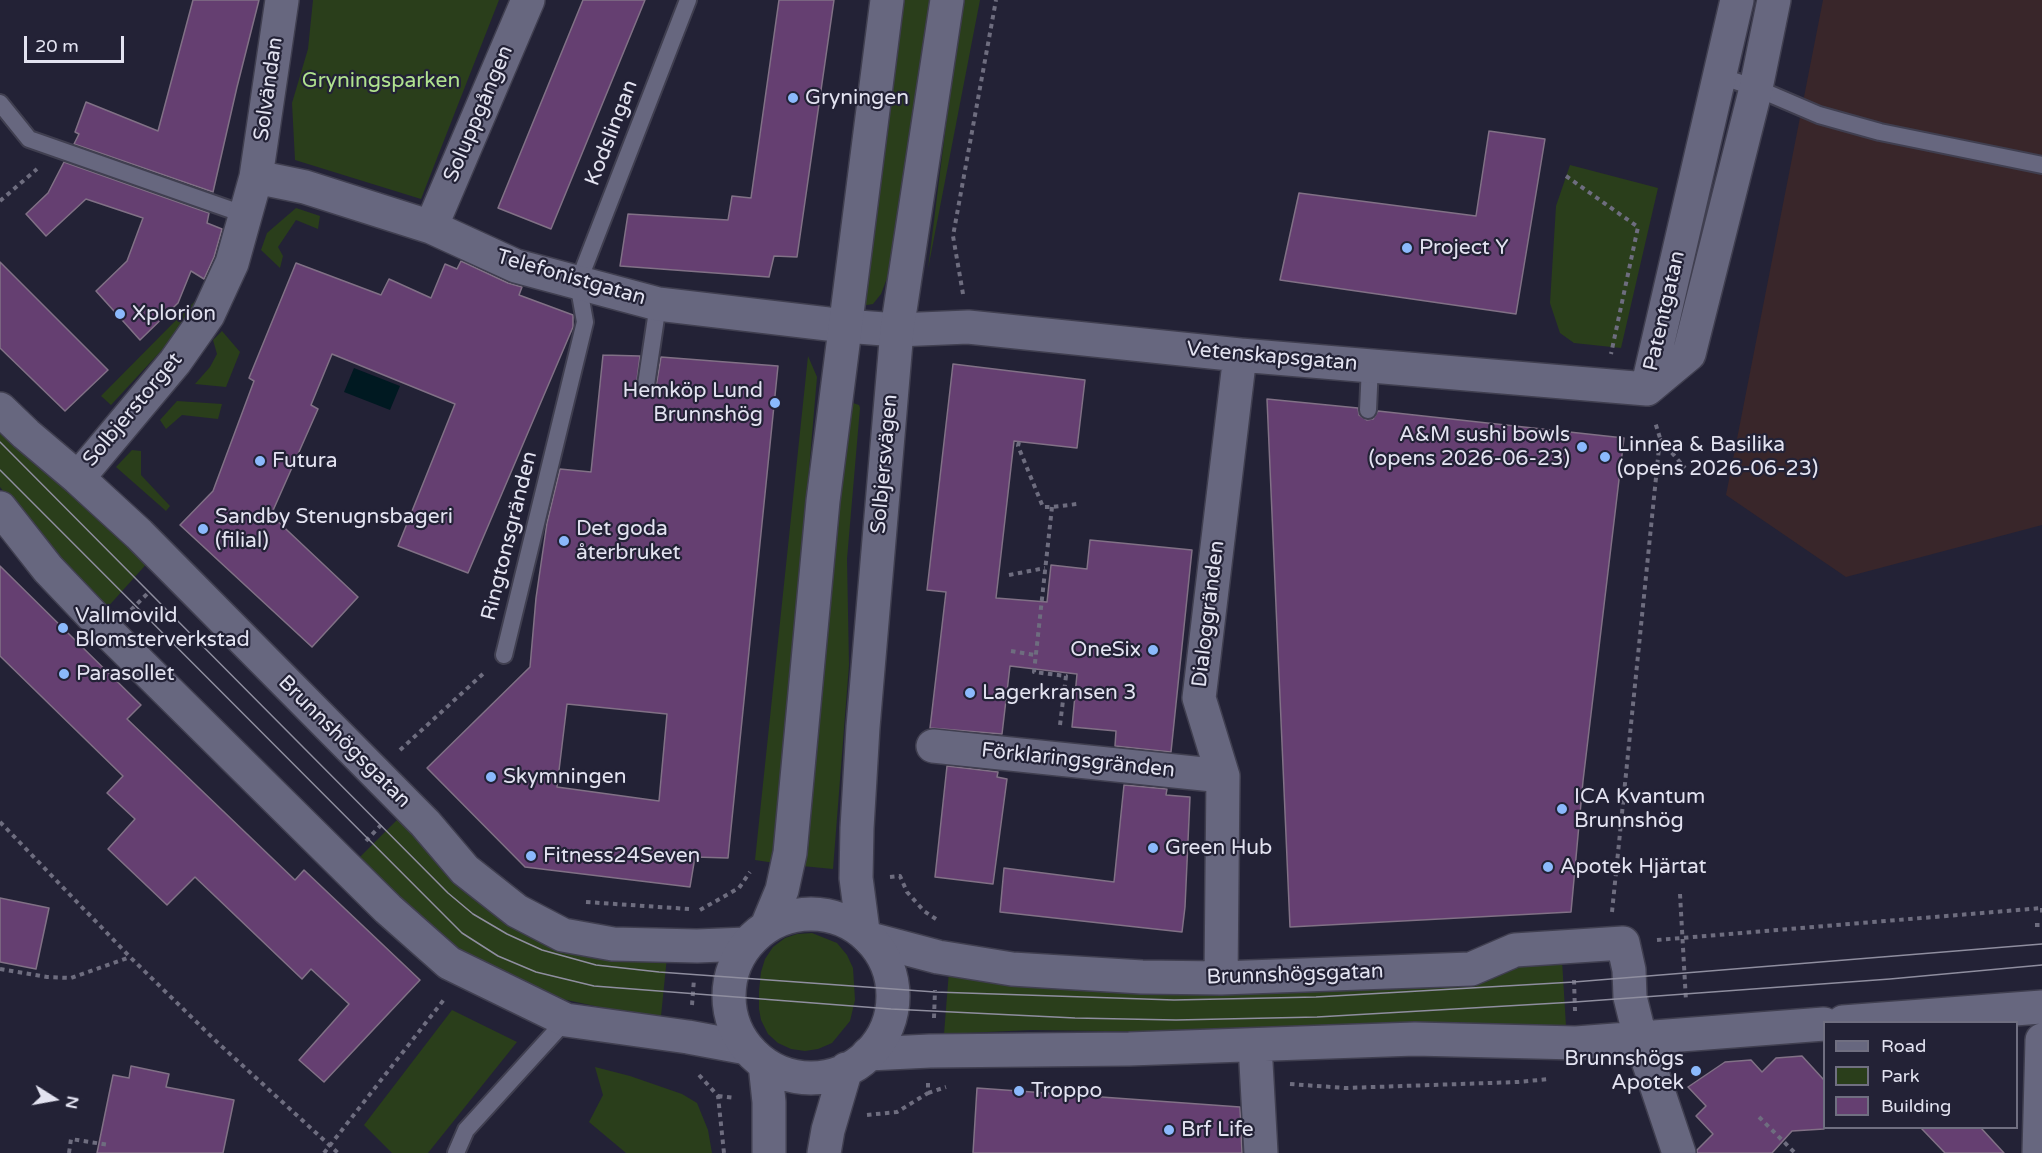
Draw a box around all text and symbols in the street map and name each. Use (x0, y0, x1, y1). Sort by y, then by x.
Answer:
scale bar (27, 24, 128, 62)
text: 20 m (35, 35, 79, 57)
street label: Solvändan (249, 36, 289, 142)
street label: Soluppgången (439, 42, 519, 186)
park label: Gryningsparken (302, 68, 460, 94)
street label: Kodslingan (580, 77, 644, 189)
place label: Gryningen (805, 85, 909, 111)
marker: Gryningen (786, 91, 800, 105)
place label: Project Y (1419, 235, 1509, 261)
marker: Project Y (1400, 241, 1414, 255)
street label: Telefonistgatan (494, 245, 648, 311)
street label: Patentgatan (1639, 248, 1691, 374)
place label: Xplorion (132, 301, 216, 327)
marker: Xplorion (113, 307, 127, 321)
street label: Vetenskapsgatan (1185, 337, 1359, 377)
street label: Solbjerstorget (78, 348, 188, 472)
place label: Hemköp Lund Brunnshög (623, 378, 763, 428)
street label: Solbjersvägen (866, 393, 904, 535)
marker: Hemköp Lund Brunnshög (768, 396, 782, 410)
place label: A&M sushi bowls (opens 2026-06-23) (1369, 422, 1570, 472)
place label: Linnea & Basilika (opens 2026-06-23) (1617, 432, 1818, 482)
marker: A&M sushi bowls (opens 2026-06-23) (1575, 440, 1589, 454)
place label: Futura (272, 448, 337, 474)
street label: Ringtonsgränden (477, 449, 543, 623)
marker: Linnea & Basilika (opens 2026-06-23) (1598, 450, 1612, 464)
marker: Futura (253, 454, 267, 468)
place label: Sandby Stenugnsbageri (filial) (215, 504, 453, 554)
place label: Det goda återbruket (576, 516, 681, 566)
marker: Sandby Stenugnsbageri (filial) (196, 522, 210, 536)
marker: Det goda återbruket (557, 534, 571, 548)
street label: Dialoggränden (1187, 539, 1231, 689)
place label: Vallmovild Blomsterverkstad (75, 603, 250, 653)
marker: Vallmovild Blomsterverkstad (56, 621, 70, 635)
place label: OneSix (1070, 637, 1141, 663)
marker: OneSix (1146, 643, 1160, 657)
place label: Parasollet (76, 661, 174, 687)
marker: Parasollet (57, 667, 71, 681)
street label: Brunnshögsgatan (272, 670, 416, 814)
place label: Lagerkransen 3 (982, 680, 1137, 706)
marker: Lagerkransen 3 (963, 686, 977, 700)
street label: Förklaringsgränden (980, 738, 1176, 784)
place label: Skymningen (503, 764, 627, 790)
marker: Skymningen (484, 770, 498, 784)
place label: ICA Kvantum Brunnshög (1574, 784, 1705, 834)
marker: ICA Kvantum Brunnshög (1555, 802, 1569, 816)
place label: Green Hub (1165, 835, 1272, 861)
marker: Green Hub (1146, 841, 1160, 855)
place label: Fitness24Seven (543, 843, 700, 869)
marker: Fitness24Seven (524, 849, 538, 863)
place label: Apotek Hjärtat (1560, 854, 1707, 880)
marker: Apotek Hjärtat (1541, 860, 1555, 874)
street label: Brunnshögsgatan (1206, 959, 1384, 991)
legend (1823, 1021, 2018, 1129)
text: Road (1881, 1035, 1926, 1057)
place label: Brunnshögs Apotek (1564, 1046, 1684, 1096)
marker: Brunnshögs Apotek (1689, 1064, 1703, 1078)
text: Park (1881, 1065, 1919, 1087)
north arrow (24, 1069, 84, 1129)
place label: Troppo (1031, 1078, 1102, 1104)
marker: Troppo (1012, 1084, 1026, 1098)
text: N (61, 1094, 83, 1111)
text: Building (1881, 1095, 1951, 1117)
place label: Brf Life (1181, 1117, 1254, 1143)
marker: Brf Life (1162, 1123, 1176, 1137)

